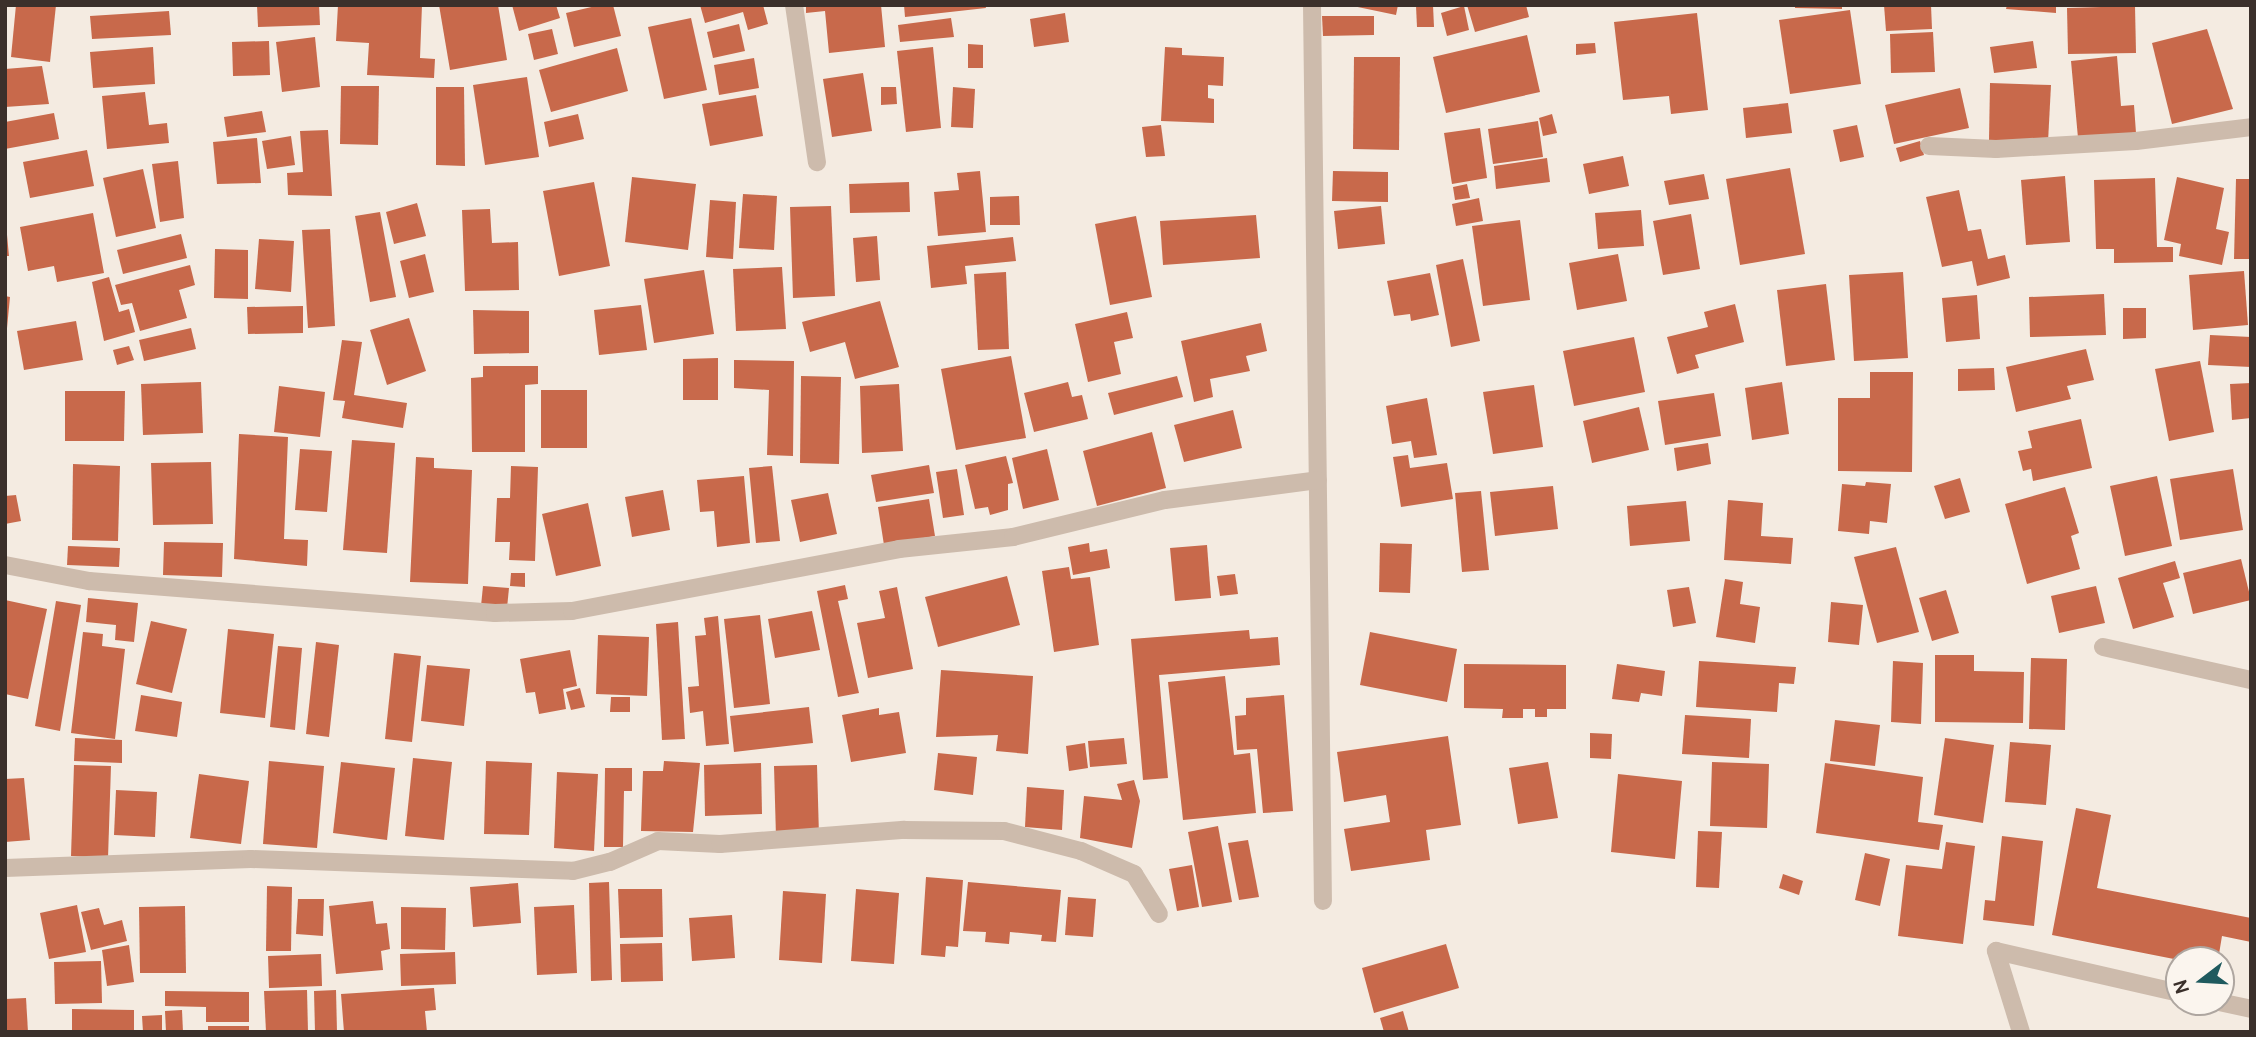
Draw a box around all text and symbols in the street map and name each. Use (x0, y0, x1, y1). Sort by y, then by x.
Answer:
north arrow (2165, 946, 2235, 1016)
text: N (2168, 977, 2194, 996)

